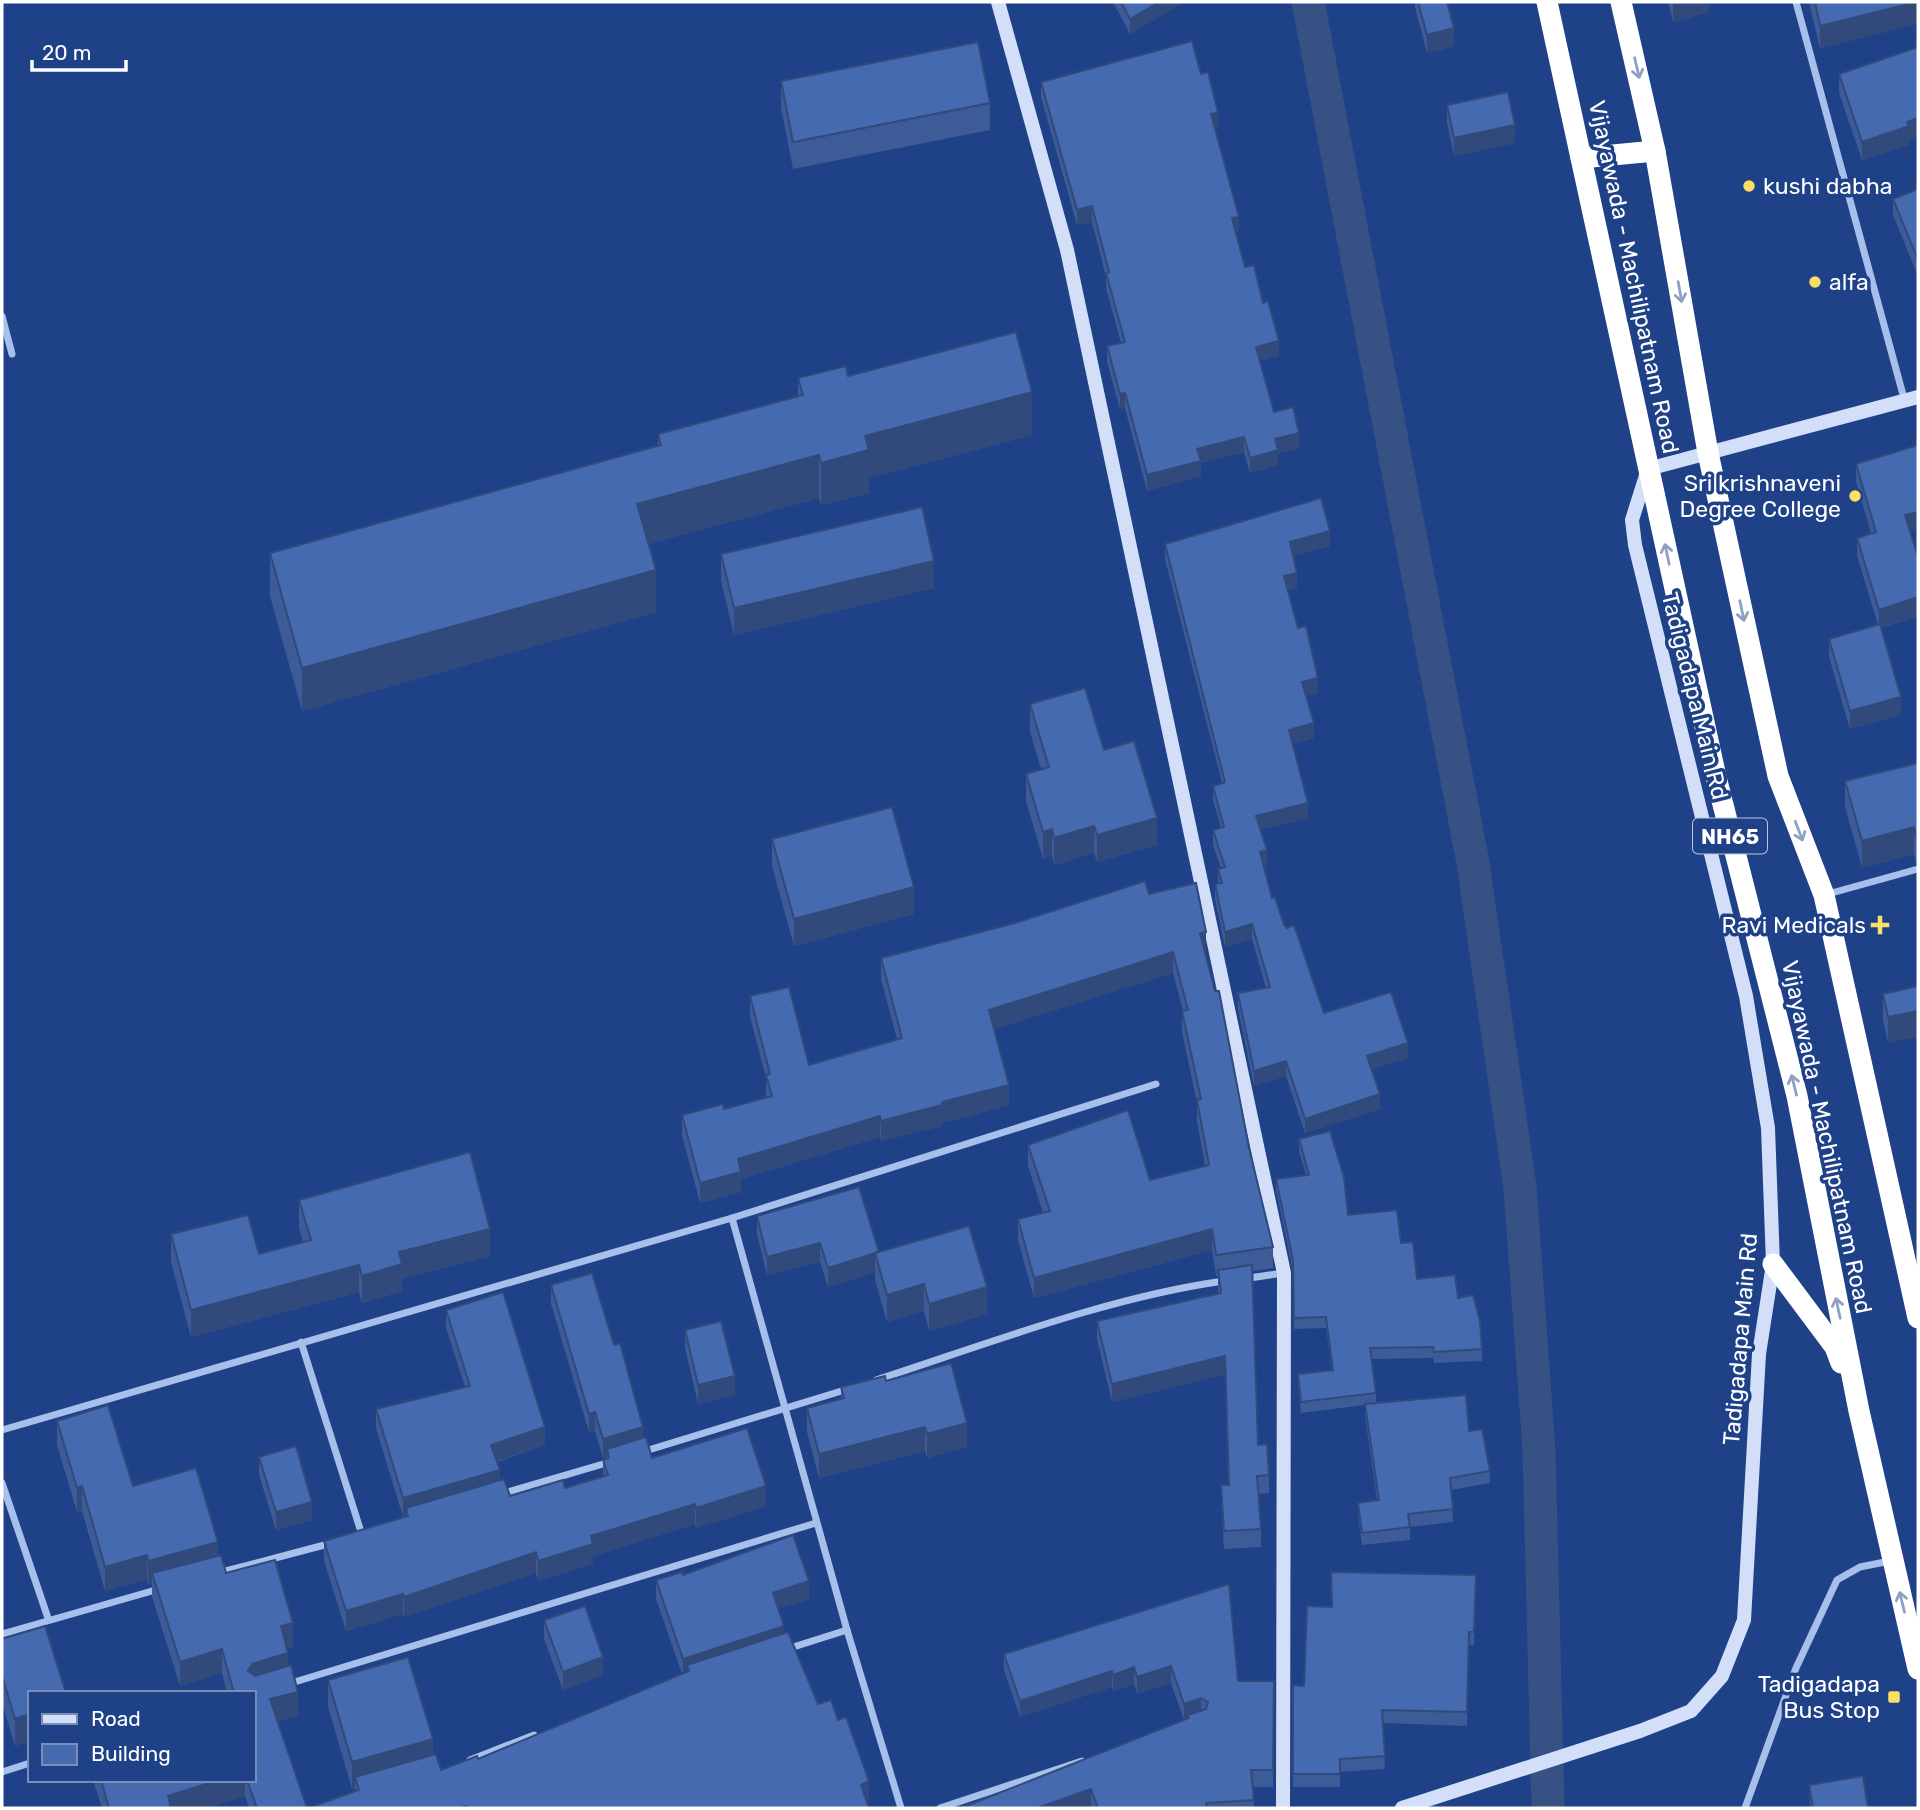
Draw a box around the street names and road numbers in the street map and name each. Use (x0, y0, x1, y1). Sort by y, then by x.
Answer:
street label: Vijayawada - Machilipatnam Road (1583, 98, 1685, 456)
street label: Tadigadapa Main Rd (1656, 589, 1734, 803)
road number: NH65 (1693, 818, 1767, 854)
street label: Vijayawada - Machilipatnam Road (1776, 958, 1878, 1316)
street label: Tadigadapa Main Rd (1717, 1232, 1763, 1446)

